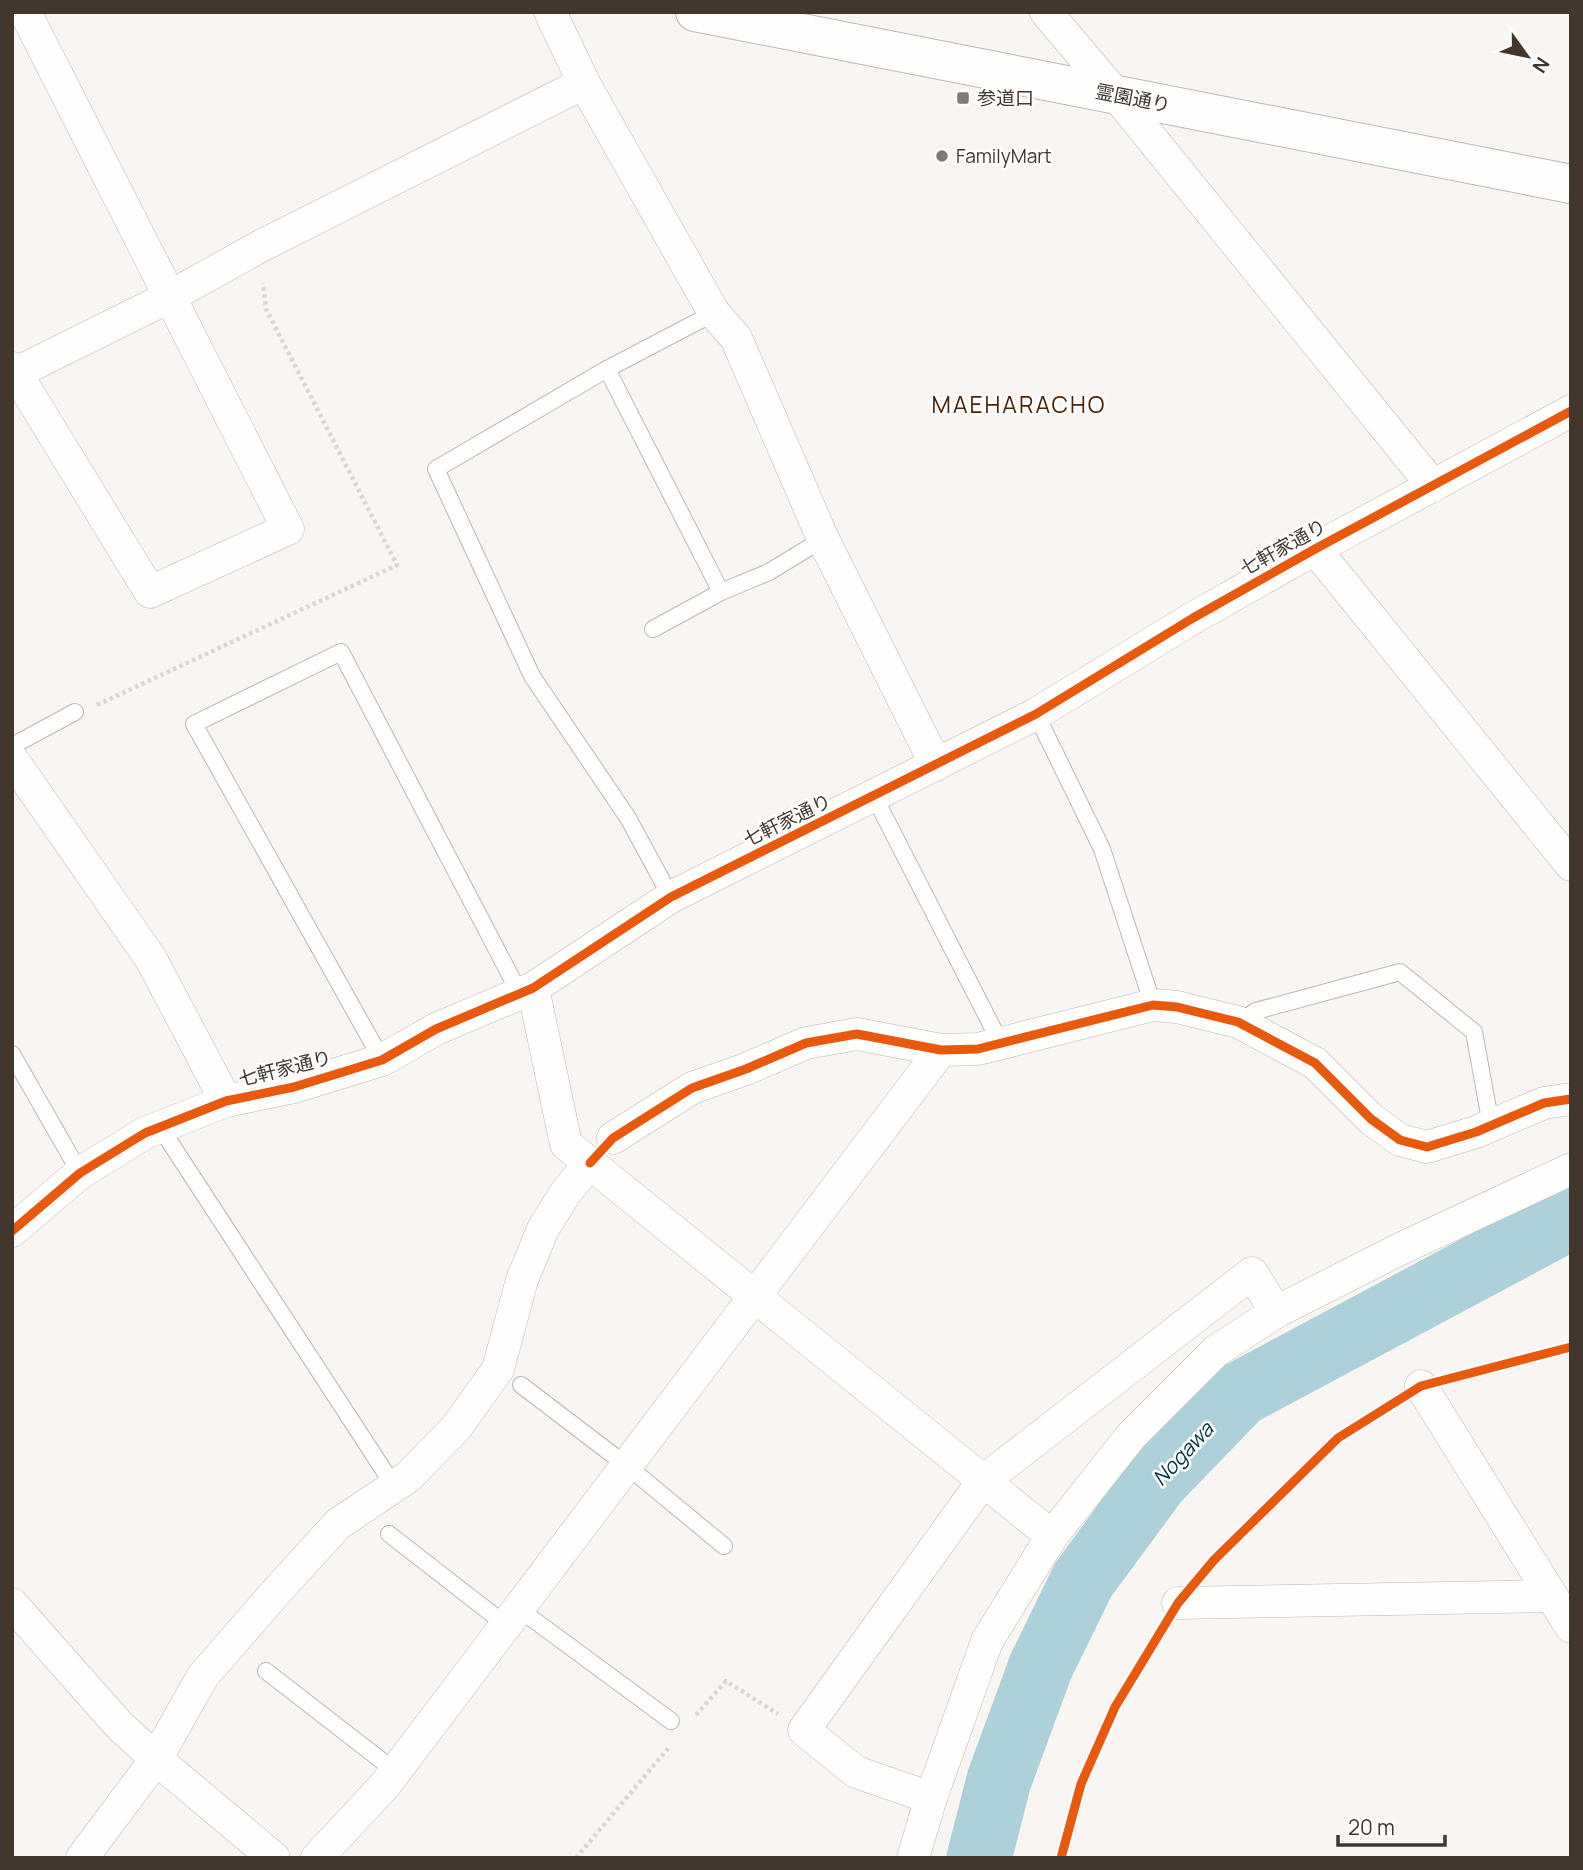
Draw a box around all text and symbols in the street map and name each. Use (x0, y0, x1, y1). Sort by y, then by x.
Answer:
north arrow (1492, 21, 1562, 91)
text: N (1527, 52, 1556, 78)
street label: 霊園通り (1093, 78, 1173, 118)
place label: 参道口 (977, 85, 1034, 111)
marker: 参道口 (955, 90, 971, 106)
place label: FamilyMart (956, 143, 1052, 169)
marker: FamilyMart (934, 148, 950, 164)
district label: MAEHARACHO (932, 388, 1106, 420)
street label: 七軒家通り (1235, 513, 1331, 581)
street label: 七軒家通り (739, 787, 835, 853)
street label: 七軒家通り (236, 1044, 334, 1092)
water label: Nogawa (1146, 1414, 1220, 1491)
scale bar (1338, 1804, 1445, 1848)
text: 20 m (1348, 1813, 1395, 1841)

